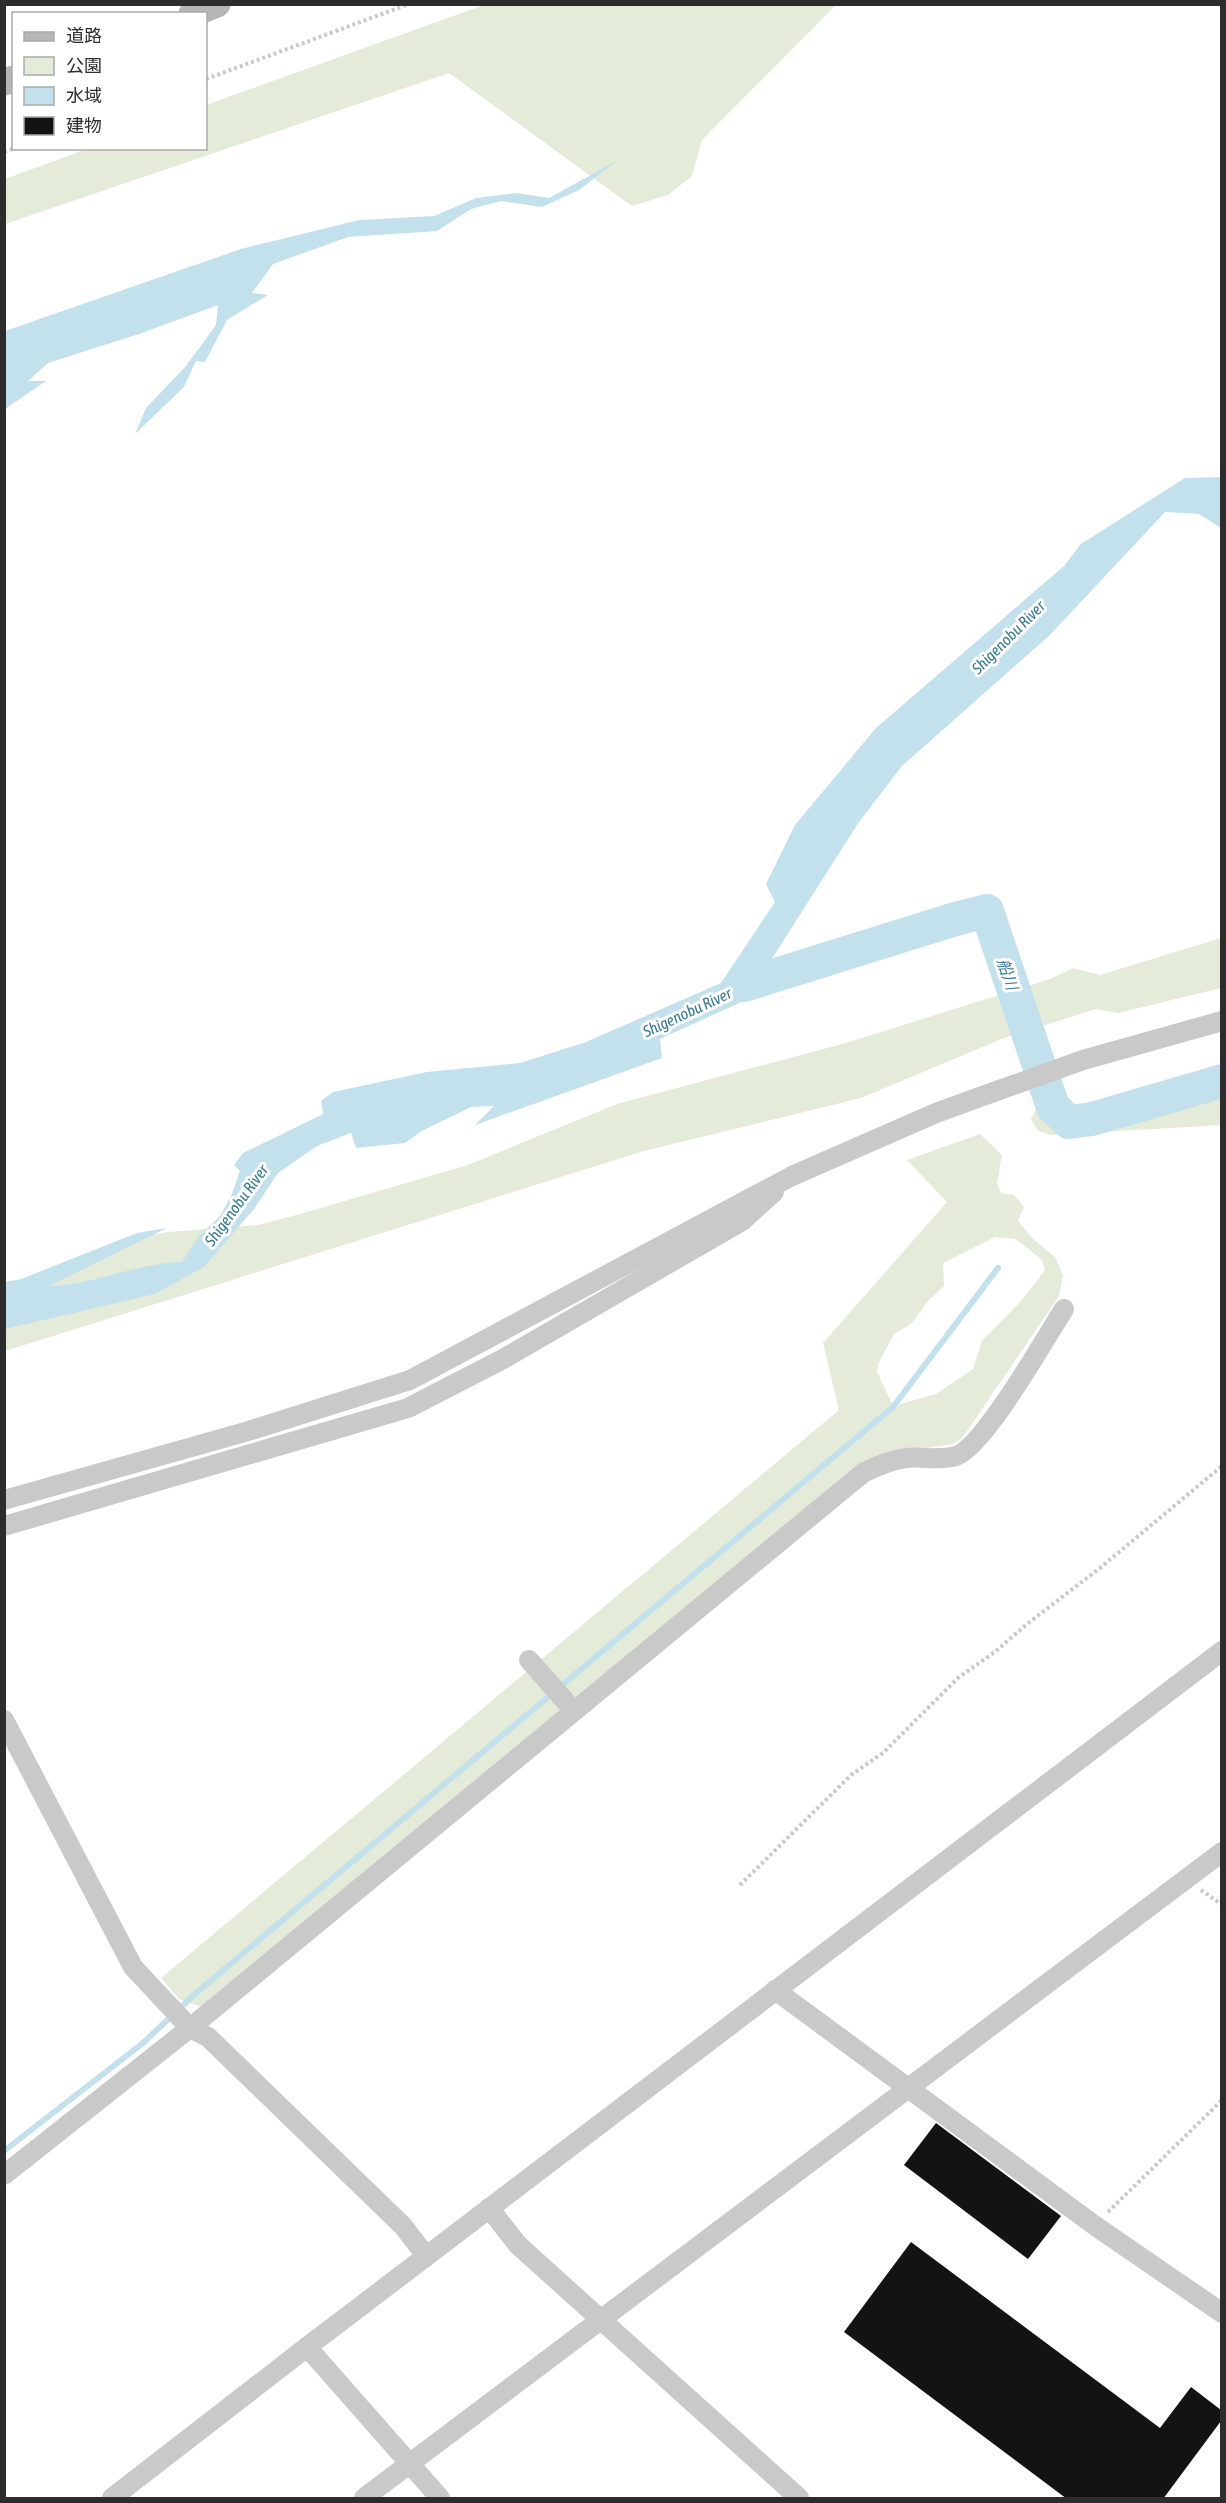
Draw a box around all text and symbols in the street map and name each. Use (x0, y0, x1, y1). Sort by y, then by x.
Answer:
legend (12, 12, 207, 150)
text: 道路 (66, 25, 102, 46)
text: 公園 (66, 55, 102, 76)
text: 水域 (66, 85, 102, 106)
text: 建物 (66, 115, 102, 136)
water label: Shigenobu River (967, 596, 1050, 679)
water label: 船川 (994, 956, 1022, 994)
water label: Shigenobu River (639, 983, 736, 1042)
water label: Shigenobu River (200, 1160, 273, 1250)

